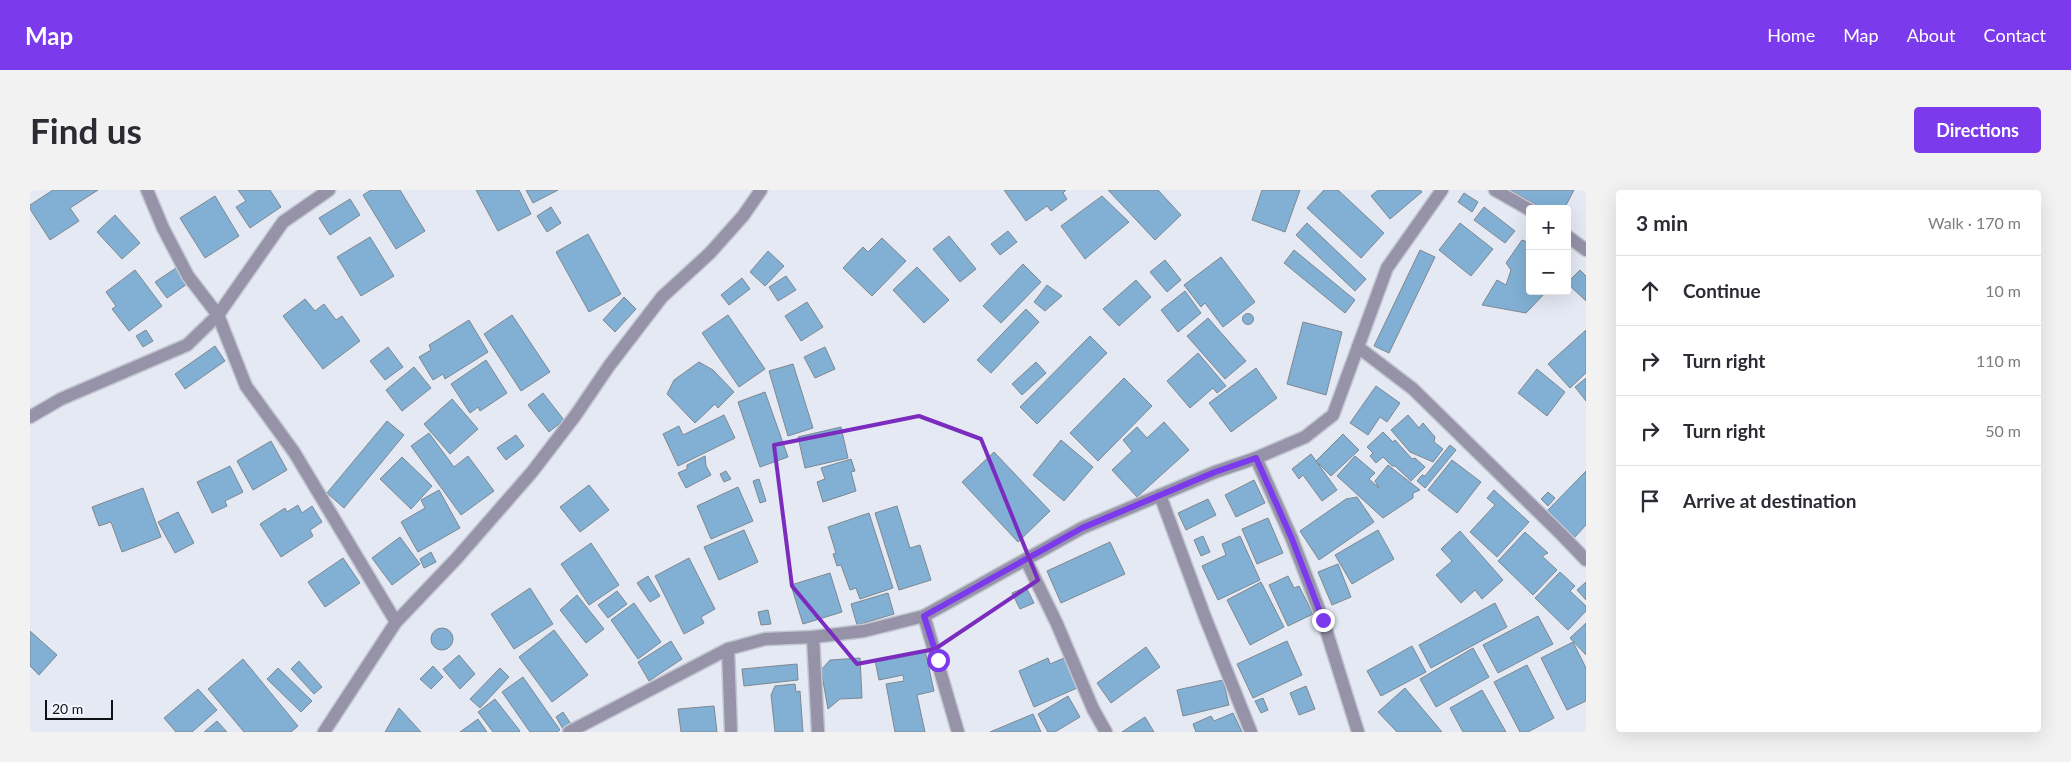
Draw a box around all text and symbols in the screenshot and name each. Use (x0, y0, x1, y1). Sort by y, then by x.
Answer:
text: Map (25, 21, 73, 50)
text: Home (1767, 24, 1815, 46)
text: Map (1843, 24, 1879, 46)
text: About (1907, 24, 1956, 46)
text: Contact (1984, 24, 2046, 46)
button: Directions (1914, 107, 2041, 153)
text: Find us (30, 109, 142, 151)
map controls (1526, 205, 1571, 295)
button: + (1526, 205, 1571, 250)
text: 3 min (1636, 210, 1688, 235)
text: Walk · 170 m (1928, 213, 2021, 232)
button: − (1526, 250, 1571, 295)
icon: ahead (1636, 277, 1664, 305)
text: Continue (1683, 279, 1761, 302)
text: 10 m (1985, 281, 2021, 300)
icon: right (1636, 347, 1664, 375)
text: Turn right (1683, 349, 1765, 372)
text: 110 m (1976, 351, 2021, 370)
icon: right (1636, 417, 1664, 445)
text: Turn right (1683, 419, 1765, 442)
text: 50 m (1985, 421, 2021, 440)
icon: arrive (1636, 487, 1664, 515)
text: Arrive at destination (1683, 489, 1856, 512)
route end (1312, 609, 1335, 632)
route start (927, 649, 950, 672)
scale bar (45, 697, 112, 720)
text: 20 m (52, 700, 83, 717)

